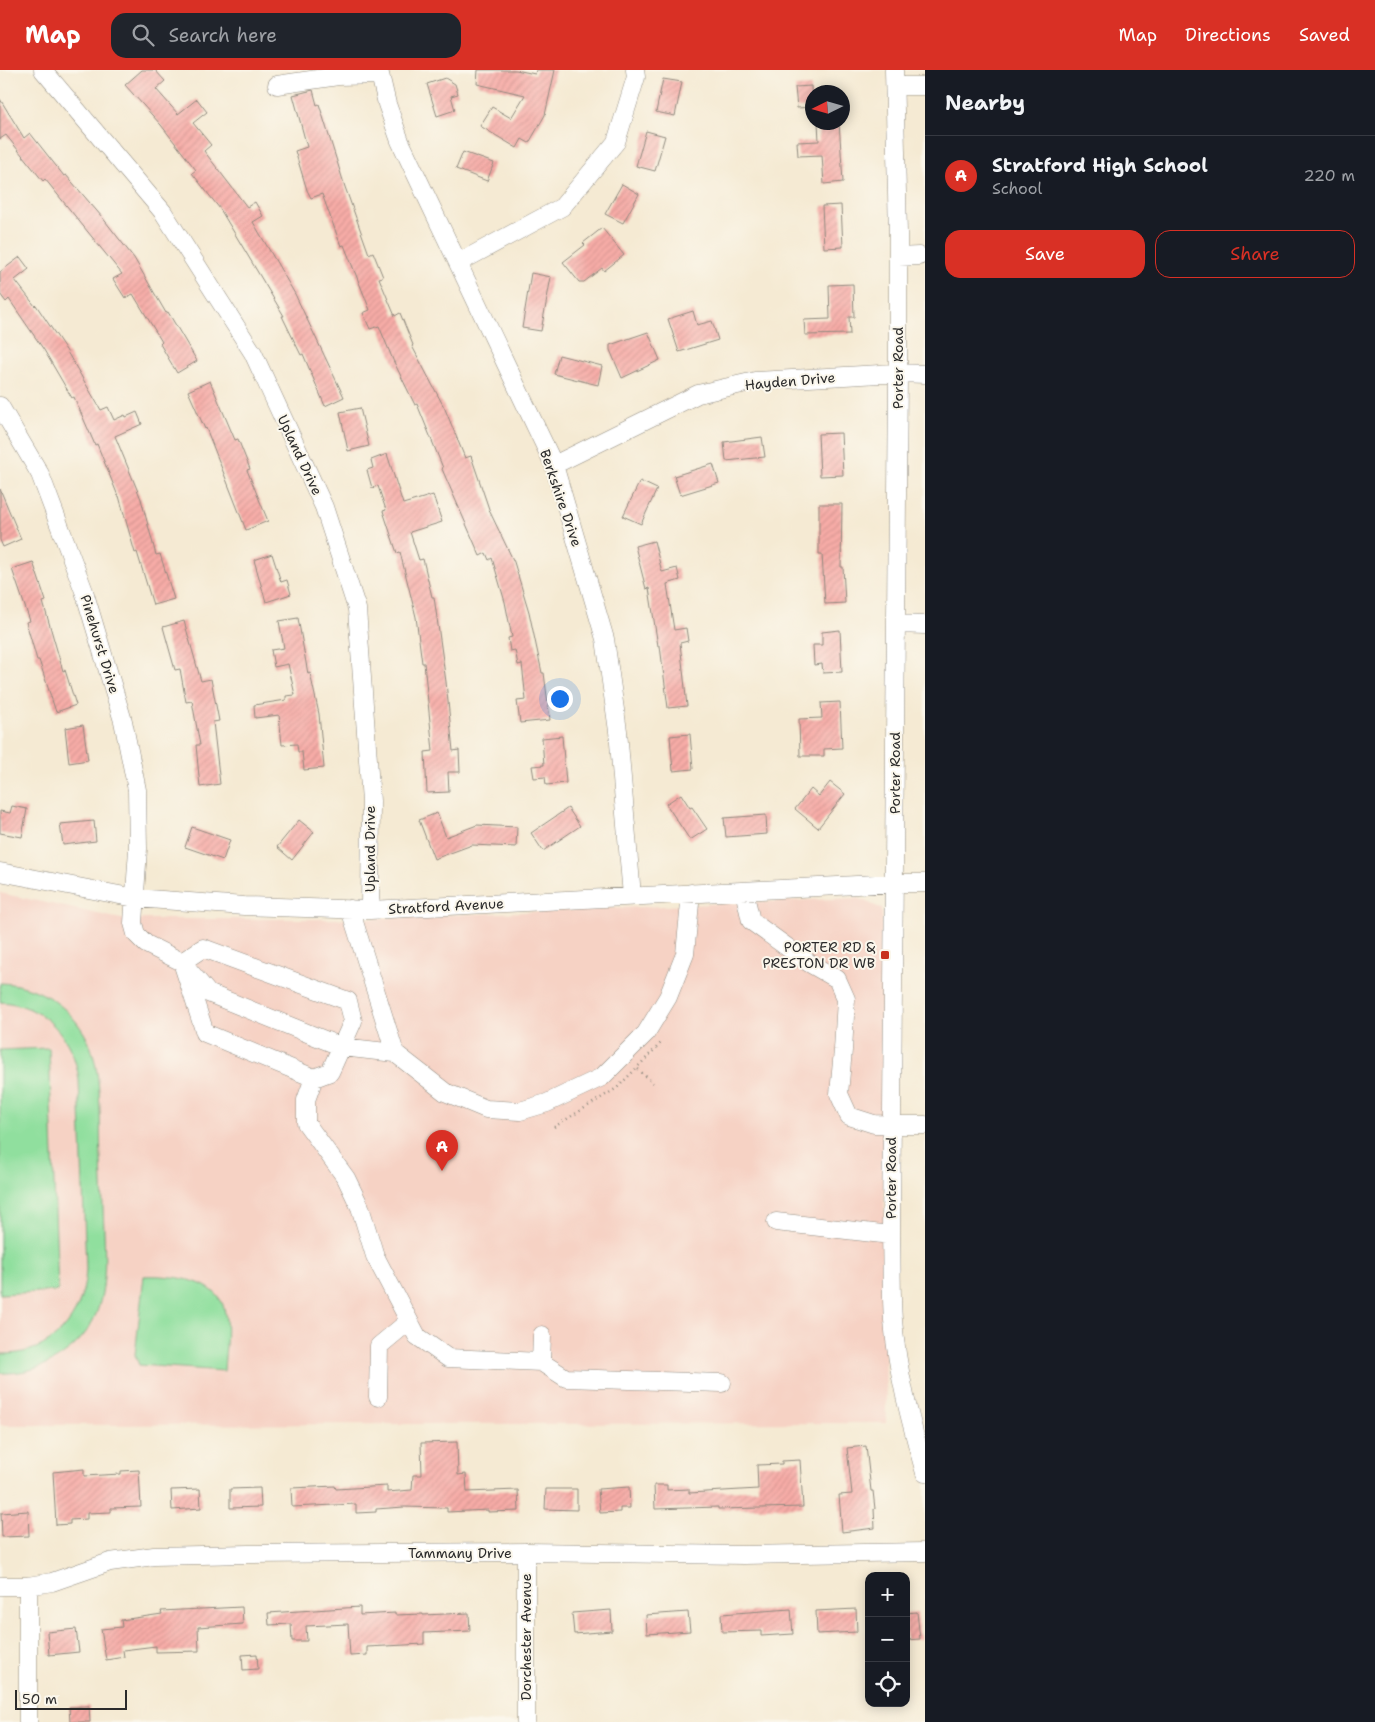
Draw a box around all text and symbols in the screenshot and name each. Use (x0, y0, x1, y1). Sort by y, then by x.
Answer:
search box (111, 13, 461, 58)
text: Map (25, 19, 81, 51)
icon: search (129, 21, 157, 49)
text: Search here (169, 23, 277, 48)
text: Map (1119, 23, 1157, 47)
text: Directions (1185, 23, 1271, 47)
text: Saved (1299, 23, 1350, 47)
north arrow (805, 85, 850, 130)
text: Nearby (945, 89, 1025, 117)
text: Stratford High School (992, 153, 1208, 178)
text: A (955, 165, 967, 186)
text: 220 m (1303, 165, 1355, 186)
text: School (992, 178, 1042, 199)
button: Save (945, 230, 1145, 278)
button: Share (1155, 230, 1355, 278)
street label: Porter Road (889, 327, 907, 409)
street label: Hayden Drive (744, 368, 836, 394)
street label: Upland Drive (274, 412, 326, 498)
street label: Berkshire Drive (536, 447, 586, 549)
street label: Pinehurst Drive (76, 592, 124, 696)
your location (547, 686, 573, 712)
street label: Porter Road (886, 732, 904, 814)
street label: Upland Drive (361, 806, 379, 892)
street label: Stratford Avenue (388, 894, 504, 918)
place label: PORTER RD & PRESTON DR WB (762, 938, 875, 972)
marker: PORTER RD & PRESTON DR WB (879, 949, 891, 961)
pin: A (426, 1130, 458, 1171)
street label: Porter Road (882, 1137, 900, 1219)
street label: Tammany Drive (408, 1544, 512, 1562)
map controls (865, 1572, 910, 1707)
button: + (865, 1572, 910, 1617)
street label: Dorchester Avenue (517, 1573, 535, 1701)
button: − (865, 1617, 910, 1662)
button: locate (865, 1662, 910, 1707)
scale bar (15, 1687, 128, 1710)
text: 50 m (22, 1690, 57, 1708)

